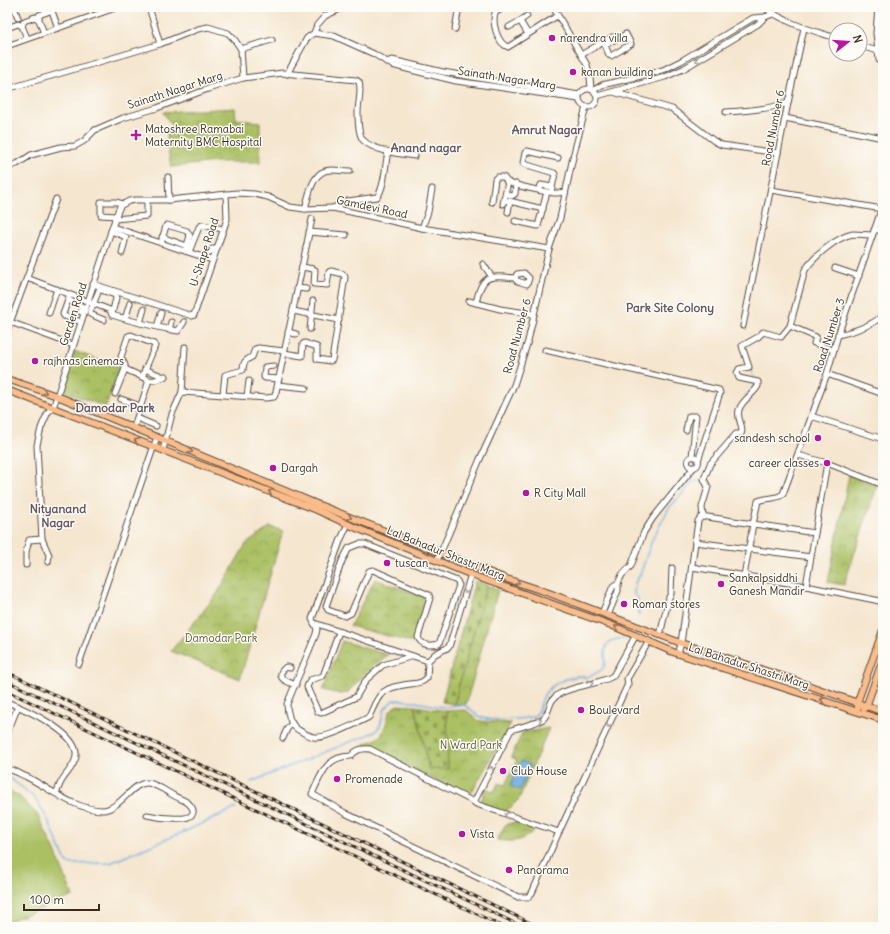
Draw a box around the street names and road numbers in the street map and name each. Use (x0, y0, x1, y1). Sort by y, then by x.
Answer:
street label: Sainath Nagar Marg (457, 63, 557, 93)
street label: Sainath Nagar Marg (126, 68, 224, 112)
street label: Road Number 6 (759, 89, 787, 167)
street label: Gamdevi Road (335, 193, 409, 221)
street label: U-Shape Road (186, 215, 222, 288)
street label: Garden Road (56, 280, 90, 347)
street label: Road Number 3 (810, 296, 848, 374)
street label: Road Number 6 (500, 297, 534, 375)
street label: Lal Bahadur Shastri Marg (385, 523, 507, 583)
street label: Lal Bahadur Shastri Marg (687, 640, 811, 692)

